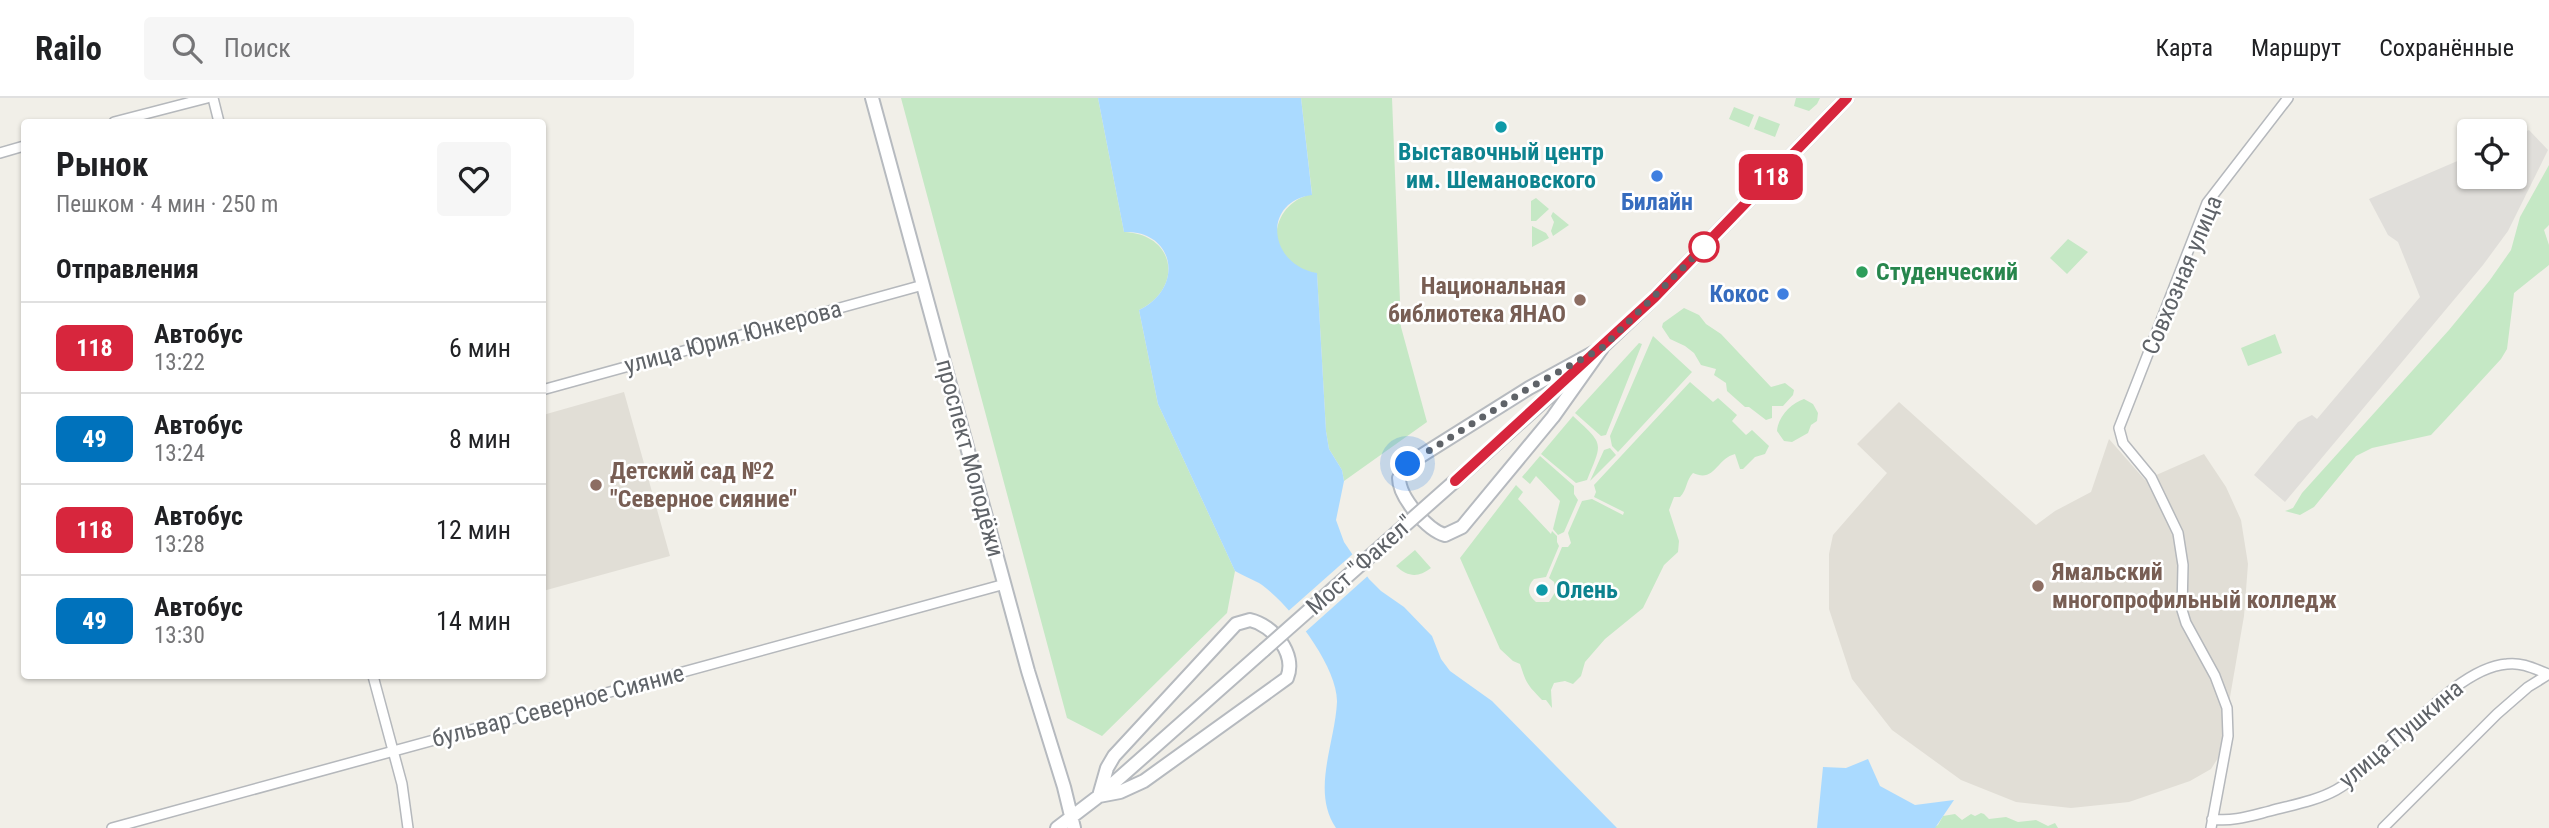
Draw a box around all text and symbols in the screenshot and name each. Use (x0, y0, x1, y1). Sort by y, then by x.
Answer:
search box (144, 17, 634, 80)
text: Railo (35, 29, 102, 68)
icon: search (168, 29, 206, 67)
text: Поиск (224, 33, 291, 63)
text: Карта (2156, 34, 2213, 62)
text: Маршрут (2251, 34, 2341, 62)
text: Сохранённые (2379, 34, 2514, 62)
marker: Выставочный центр им. Шемановского (1493, 119, 1509, 135)
map controls (2457, 119, 2527, 189)
button: locate (2457, 119, 2527, 189)
place label: Выставочный центр им. Шемановского (1398, 138, 1604, 194)
button: heart (437, 142, 511, 216)
text: Рынок (56, 145, 148, 184)
line badge: 118 (1731, 154, 1811, 200)
text: 118 (1753, 163, 1789, 191)
marker: Билайн (1649, 168, 1665, 184)
place label: Билайн (1621, 188, 1693, 216)
text: Пешком · 4 мин · 250 m (56, 191, 278, 218)
street label: Совхозная улица (2136, 191, 2228, 359)
unlabelled marker (1689, 232, 1719, 262)
text: Отправления (56, 254, 199, 284)
place label: Студенческий (1876, 258, 2018, 286)
marker: Студенческий (1854, 264, 1870, 280)
place label: Национальная библиотека ЯНАО (1388, 272, 1566, 328)
place label: Кокос (1709, 280, 1769, 308)
marker: Кокос (1775, 286, 1791, 302)
marker: Национальная библиотека ЯНАО (1572, 292, 1588, 308)
street label: улица Юрия Юнкерова (621, 295, 845, 379)
text: Автобус (154, 319, 243, 349)
text: 6 мин (449, 333, 511, 363)
text: 118 (76, 334, 113, 362)
text: 13:22 (154, 349, 205, 376)
street label: проспект Молодёжи (930, 356, 1010, 560)
text: Автобус (154, 410, 243, 440)
text: 8 мин (449, 424, 511, 454)
text: 49 (82, 425, 107, 453)
text: 13:24 (154, 440, 205, 467)
your location (1390, 446, 1425, 481)
place label: Детский сад №2 "Северное сияние" (610, 457, 797, 513)
marker: Детский сад №2 "Северное сияние" (588, 477, 604, 493)
text: Автобус (154, 501, 243, 531)
street label: Мост "Факел" (1300, 509, 1420, 621)
text: 12 мин (436, 515, 511, 545)
text: 118 (76, 516, 113, 544)
text: 13:28 (154, 531, 205, 558)
place label: Ямальский многопрофильный колледж (2051, 558, 2337, 614)
place label: Олень (1556, 576, 1618, 604)
marker: Ямальский многопрофильный колледж (2030, 578, 2046, 594)
marker: Олень (1534, 582, 1550, 598)
text: Автобус (154, 592, 243, 622)
text: 14 мин (436, 606, 511, 636)
text: 49 (82, 607, 107, 635)
text: 13:30 (154, 622, 205, 649)
street label: бульвар Северное Сияние (429, 659, 687, 753)
street label: улица Пушкина (2333, 674, 2469, 794)

